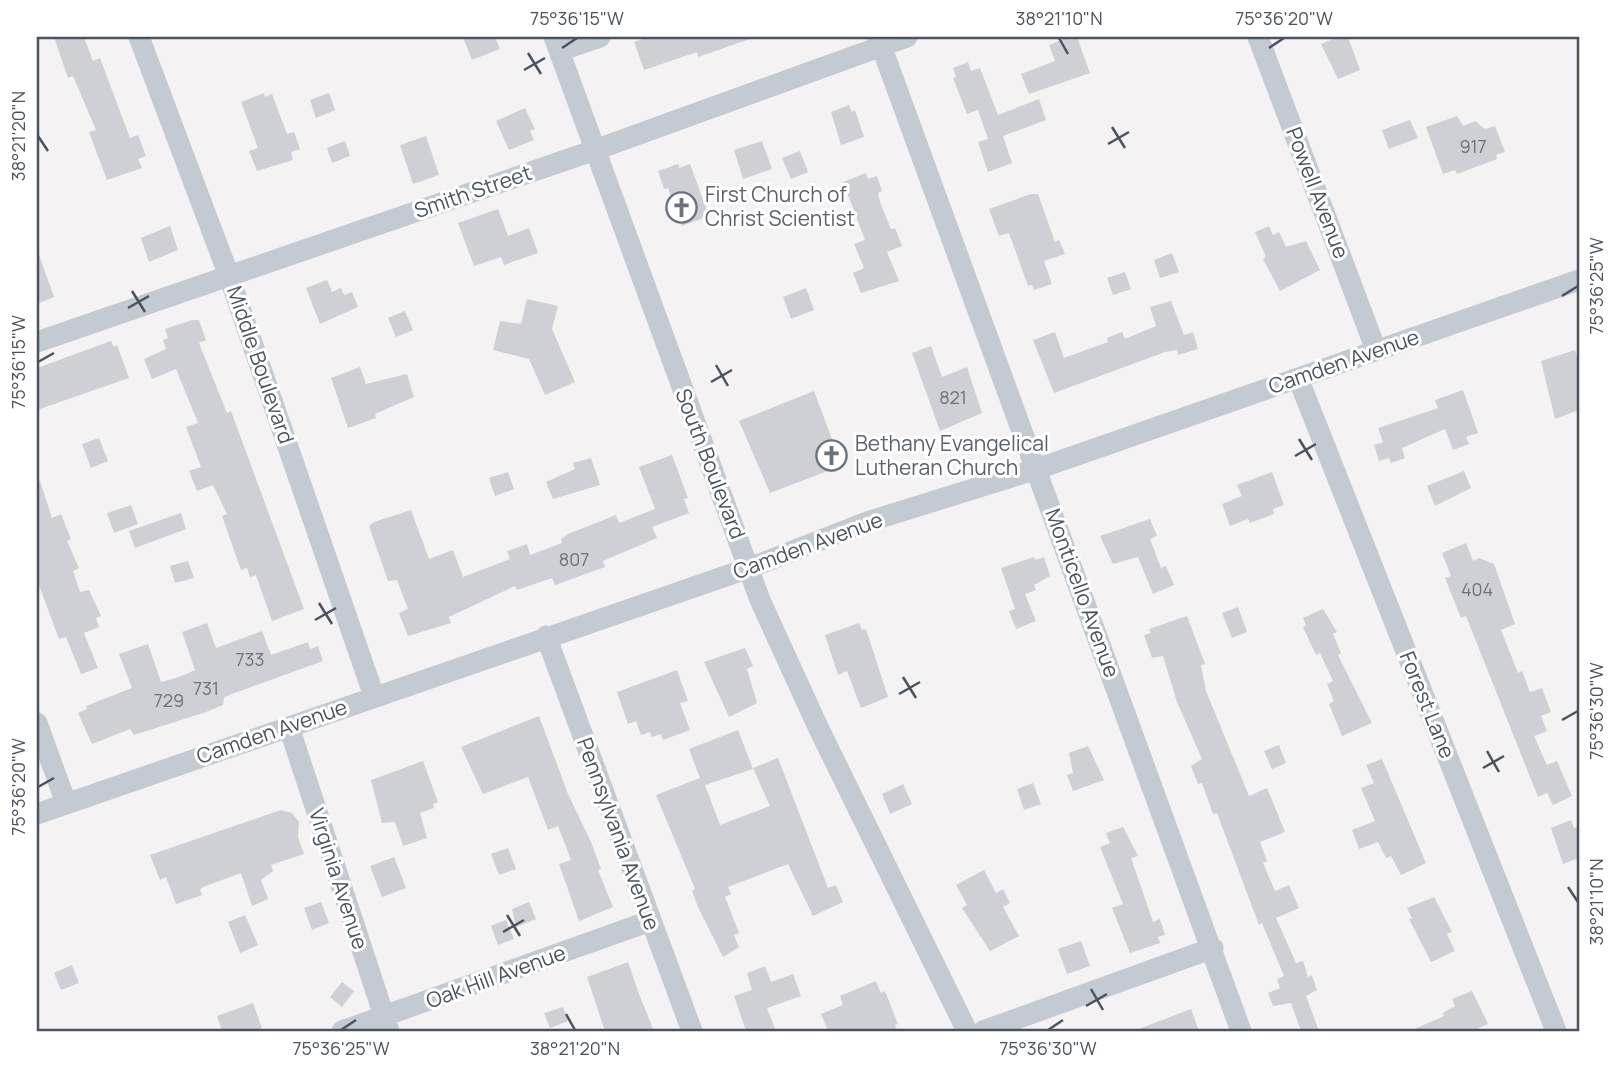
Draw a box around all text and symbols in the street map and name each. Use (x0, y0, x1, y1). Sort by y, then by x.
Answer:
text: 75°36'15"W (530, 6, 624, 30)
text: 38°21'10"N (1015, 6, 1103, 30)
text: 75°36'20"W (1235, 6, 1333, 30)
text: 38°21'20"N (6, 91, 30, 181)
street label: Powell Avenue (1280, 123, 1356, 262)
house number: 917 (1459, 134, 1487, 158)
street label: Smith Street (410, 158, 535, 224)
place label: First Church of Christ Scientist (705, 180, 855, 232)
church icon: First Church of Christ Scientist (665, 190, 699, 224)
text: 75°36'25"W (1584, 237, 1608, 335)
street label: Middle Boulevard (221, 282, 301, 447)
text: 75°36'15"W (6, 315, 30, 409)
street label: Camden Avenue (1265, 322, 1423, 400)
street label: South Boulevard (669, 384, 752, 543)
house number: 821 (939, 385, 967, 409)
place label: Bethany Evangelical Lutheran Church (855, 429, 1049, 481)
church icon: Bethany Evangelical Lutheran Church (815, 439, 849, 473)
street label: Monticello Avenue (1039, 504, 1126, 681)
street label: Camden Avenue (729, 505, 886, 585)
house number: 807 (559, 547, 589, 571)
house number: 404 (1461, 577, 1493, 601)
house number: 733 (236, 647, 264, 671)
street label: Forest Lane (1394, 647, 1462, 762)
text: 75°36'30"W (1584, 662, 1608, 760)
house number: 731 (193, 676, 219, 700)
house number: 729 (154, 688, 184, 712)
street label: Camden Avenue (193, 692, 351, 770)
street label: Pennsylvania Avenue (571, 734, 667, 934)
text: 75°36'20"W (6, 738, 30, 836)
street label: Virginia Avenue (303, 805, 375, 953)
text: 38°21'10"N (1584, 858, 1608, 946)
street label: Oak Hill Avenue (422, 938, 569, 1014)
text: 75°36'25"W (292, 1036, 390, 1060)
text: 38°21'20"N (530, 1036, 620, 1060)
text: 75°36'30"W (999, 1036, 1097, 1060)

